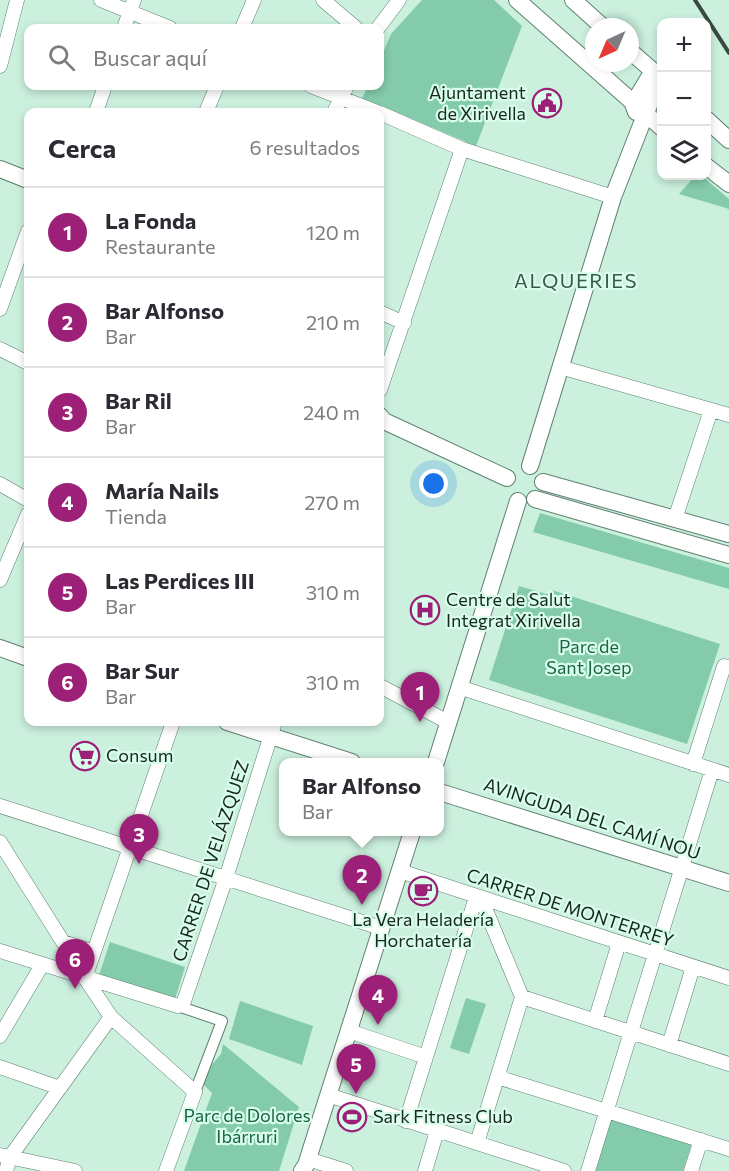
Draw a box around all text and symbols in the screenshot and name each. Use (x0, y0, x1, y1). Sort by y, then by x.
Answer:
north arrow (585, 18, 639, 72)
map controls (657, 18, 711, 180)
button: + (657, 18, 711, 72)
search box (24, 24, 384, 90)
icon: search (45, 41, 78, 74)
text: Buscar aquí (93, 44, 207, 71)
button: − (657, 72, 711, 126)
place label: Ajuntament de Xirivella (429, 81, 526, 124)
public building icon: Ajuntament de Xirivella (531, 87, 563, 119)
button: layers (657, 126, 711, 180)
text: Cerca (48, 132, 116, 163)
text: 6 resultados (249, 135, 360, 159)
text: La Fonda (105, 207, 196, 234)
text: 1 (63, 220, 72, 244)
text: 120 m (306, 220, 360, 244)
text: Restaurante (105, 234, 216, 258)
district label: ALQUERIES (514, 268, 638, 292)
text: Bar Alfonso (105, 297, 224, 324)
text: 2 (62, 310, 73, 334)
text: 210 m (306, 310, 360, 334)
text: Bar (105, 324, 136, 348)
text: Bar Ril (105, 387, 172, 414)
text: 3 (62, 400, 73, 424)
text: 240 m (303, 400, 360, 424)
text: Bar (105, 414, 136, 438)
your location (419, 469, 448, 498)
text: María Nails (105, 477, 219, 504)
text: 4 (61, 490, 74, 514)
text: 270 m (304, 490, 360, 514)
text: Tienda (105, 504, 167, 528)
text: Las Perdices III (105, 567, 255, 594)
text: 5 (62, 580, 73, 604)
text: 310 m (306, 580, 360, 604)
place label: Centre de Salut Integrat Xirivella (446, 588, 581, 631)
text: Bar (105, 594, 136, 618)
hospital icon: Centre de Salut Integrat Xirivella (409, 594, 441, 626)
park label: Parc de Sant Josep (546, 635, 632, 678)
text: Bar Sur (105, 657, 179, 684)
text: 6 (61, 670, 74, 694)
text: 310 m (306, 670, 360, 694)
pin: 1 (400, 672, 440, 722)
text: Bar (105, 684, 136, 708)
supermarket icon: Consum (69, 740, 101, 772)
place label: Consum (106, 744, 173, 766)
street label: CARRER DE VELÁZQUEZ (167, 757, 253, 964)
popup (279, 758, 444, 836)
text: Bar Alfonso (302, 772, 421, 799)
street label: AVINGUDA DEL CAMÍ NOU (481, 773, 703, 864)
text: Bar (302, 799, 333, 823)
pin: 3 (120, 814, 158, 864)
pin: 2 (342, 856, 382, 905)
street label: CARRER DE MONTERREY (464, 863, 677, 951)
cafe icon: La Vera Heladería Horchatería (407, 875, 439, 907)
place label: La Vera Heladería Horchatería (352, 908, 494, 951)
pin: 6 (56, 940, 94, 989)
pin: 4 (358, 976, 398, 1025)
pin: 5 (336, 1044, 376, 1094)
sports icon: Sark Fitness Club (336, 1101, 368, 1133)
park label: Parc de Dolores Ibárruri (183, 1104, 311, 1147)
place label: Sark Fitness Club (373, 1105, 513, 1127)

